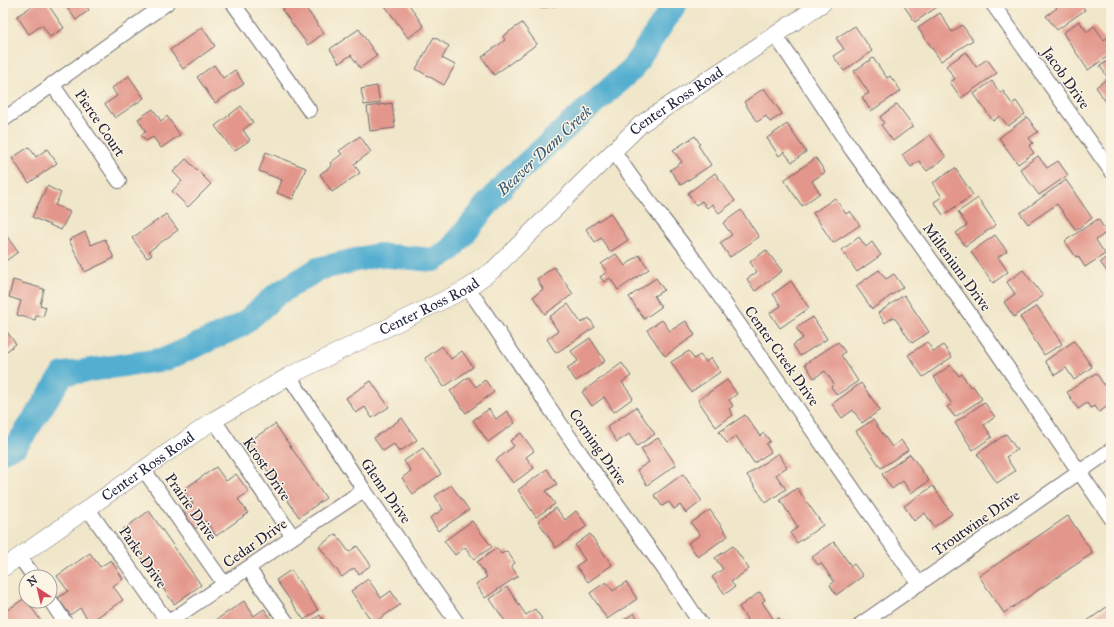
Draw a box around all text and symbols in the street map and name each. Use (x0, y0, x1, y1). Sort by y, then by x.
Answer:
street label: Jacob Drive (1036, 42, 1094, 113)
street label: Center Ross Road (626, 63, 727, 139)
street label: Pierce Court (71, 86, 129, 161)
water label: Beaver Dam Creek (492, 102, 596, 200)
street label: Millenium Drive (919, 219, 995, 315)
street label: Center Ross Road (376, 274, 483, 339)
street label: Center Creek Drive (741, 303, 823, 409)
street label: Corning Drive (565, 405, 631, 489)
street label: Center Ross Road (98, 427, 198, 505)
street label: Krost Drive (239, 434, 295, 504)
street label: Glenn Drive (357, 455, 415, 527)
street label: Prairie Drive (161, 470, 221, 544)
street label: Troutwine Drive (929, 486, 1023, 560)
street label: Cedar Drive (220, 514, 290, 572)
street label: Parke Drive (115, 523, 171, 591)
north arrow (18, 569, 58, 609)
text: N (25, 573, 41, 589)

